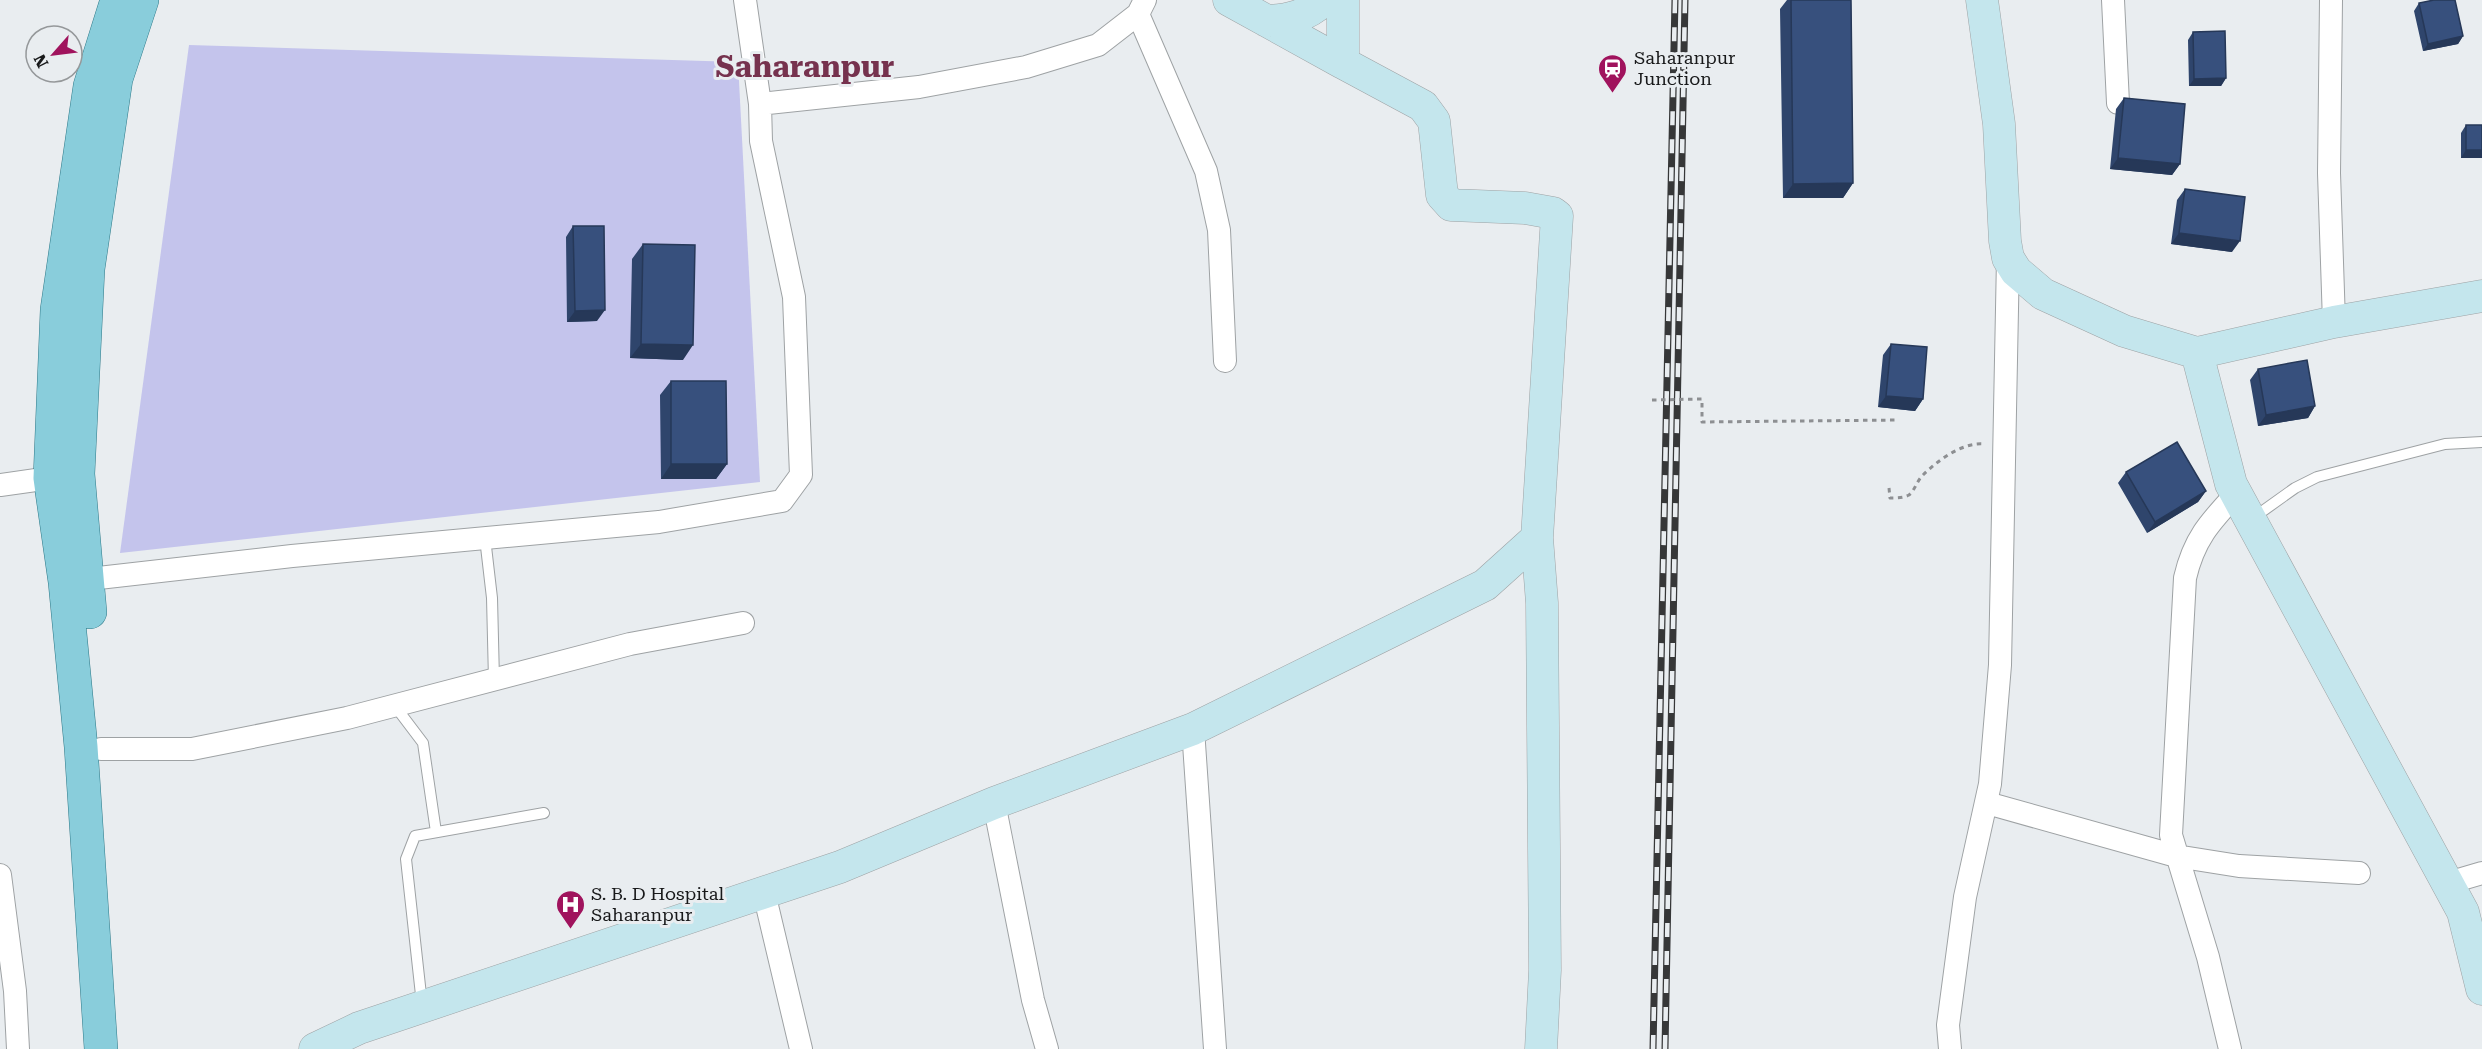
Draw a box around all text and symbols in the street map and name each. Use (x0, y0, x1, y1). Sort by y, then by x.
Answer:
north arrow (24, 24, 84, 84)
place label: Saharanpur Junction (1634, 47, 1735, 89)
district label: Saharanpur (716, 49, 894, 84)
text: N (30, 51, 52, 71)
station icon: Saharanpur Junction (1597, 52, 1629, 94)
place label: S. B. D Hospital Saharanpur (591, 883, 724, 925)
hospital icon: S. B. D Hospital Saharanpur (554, 888, 586, 930)

